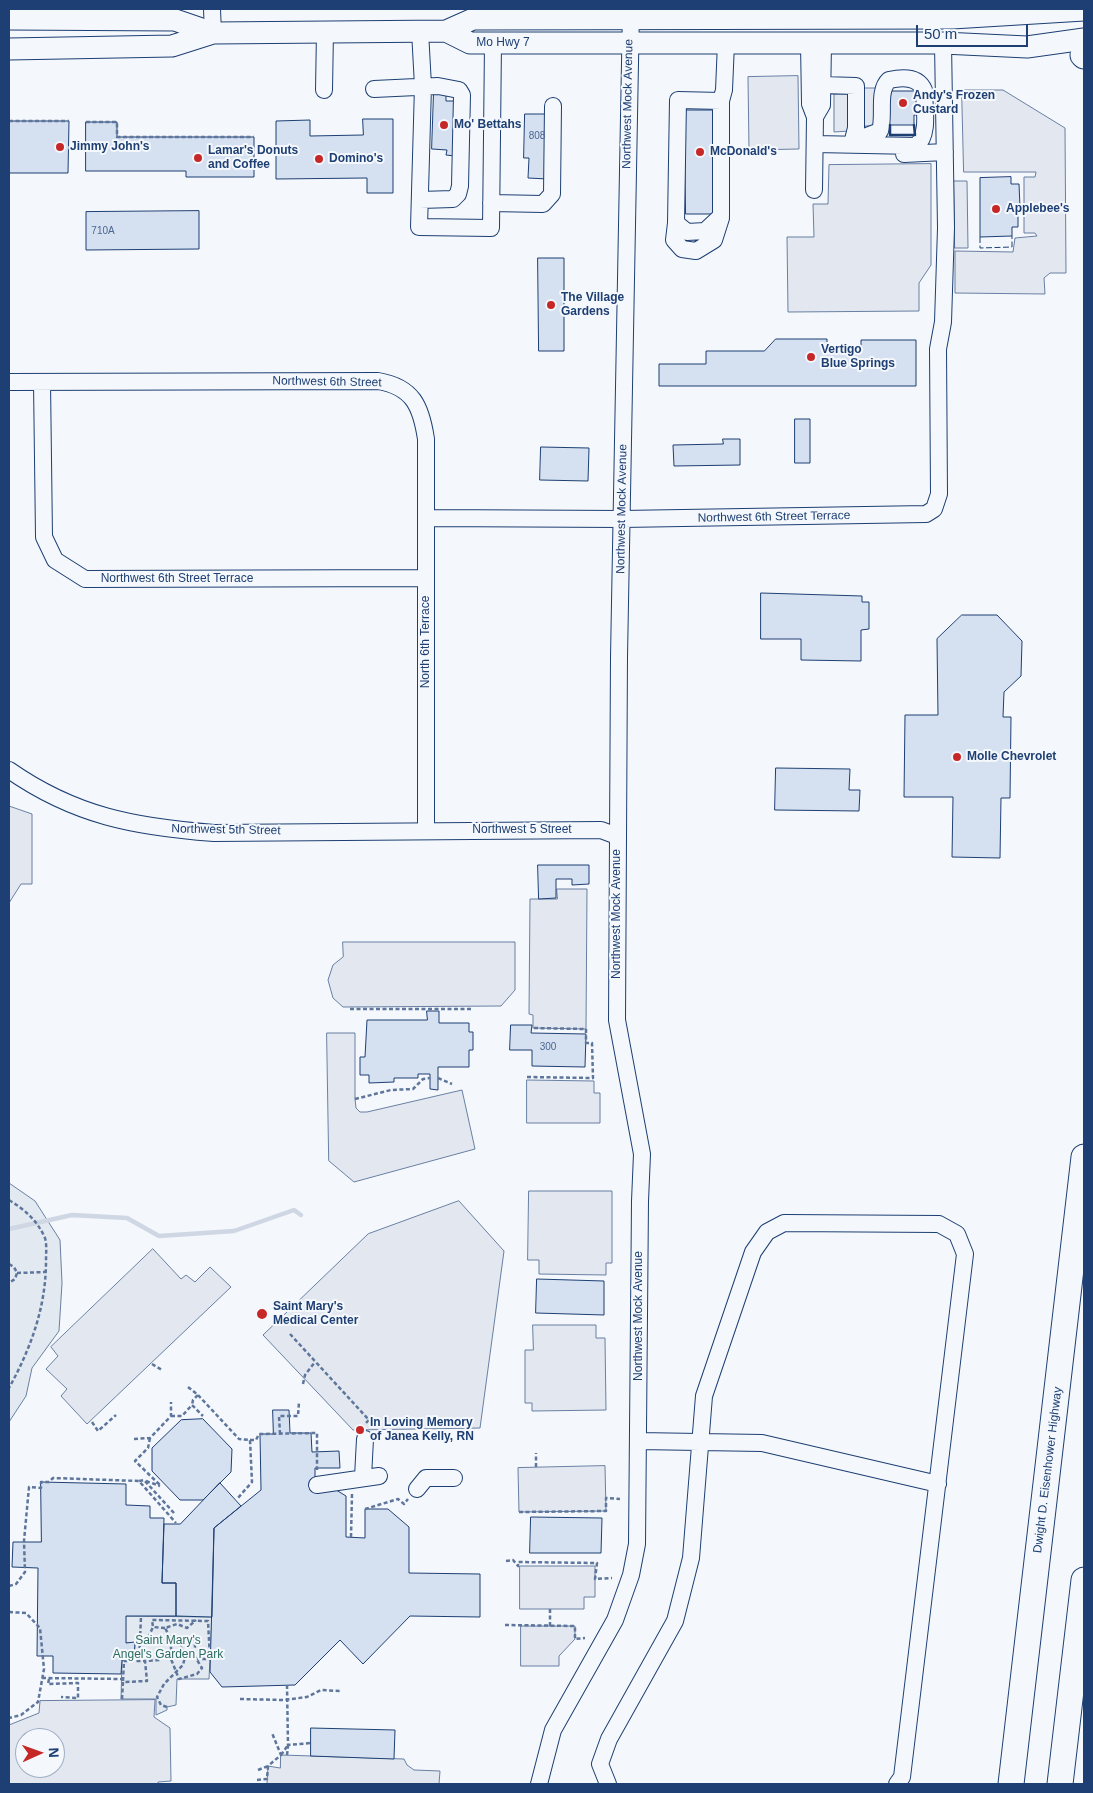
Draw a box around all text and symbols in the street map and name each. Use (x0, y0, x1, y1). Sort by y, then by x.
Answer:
scale bar (918, 15, 1030, 47)
text: 50 m (924, 25, 957, 42)
street label: Mo Hwy 7 (476, 36, 530, 50)
street label: Northwest Mock Avenue (620, 39, 636, 169)
place label: Andy's Frozen Custard (913, 89, 995, 117)
marker: Andy's Frozen Custard (897, 97, 909, 109)
place label: Mo' Bettahs (454, 118, 522, 132)
marker: Mo' Bettahs (438, 119, 450, 131)
house number: 808 (529, 130, 545, 142)
place label: Jimmy John's (70, 140, 150, 154)
marker: Jimmy John's (54, 141, 66, 153)
place label: Lamar's Donuts and Coffee (208, 144, 298, 172)
place label: McDonald's (710, 145, 777, 159)
marker: McDonald's (694, 146, 706, 158)
marker: Lamar's Donuts and Coffee (192, 152, 204, 164)
place label: Domino's (329, 152, 383, 166)
marker: Domino's (313, 153, 325, 165)
place label: Applebee's (1006, 202, 1070, 216)
marker: Applebee's (990, 203, 1002, 215)
house number: 710A (91, 225, 115, 237)
place label: The Village Gardens (561, 291, 624, 319)
marker: The Village Gardens (545, 299, 557, 311)
place label: Vertigo Blue Springs (821, 343, 895, 371)
marker: Vertigo Blue Springs (805, 351, 817, 363)
street label: Northwest 6th Street (272, 374, 382, 390)
street label: Northwest Mock Avenue (614, 444, 630, 574)
street label: Northwest 6th Street Terrace (698, 508, 850, 526)
street label: Northwest 6th Street Terrace (101, 572, 253, 586)
street label: North 6th Terrace (419, 596, 433, 688)
place label: Molle Chevrolet (967, 750, 1056, 764)
marker: Molle Chevrolet (951, 751, 963, 763)
street label: Northwest 5th Street (171, 822, 281, 838)
street label: Northwest 5 Street (472, 823, 572, 837)
street label: Northwest Mock Avenue (610, 849, 624, 979)
house number: 300 (540, 1041, 556, 1053)
street label: Northwest Mock Avenue (632, 1251, 646, 1381)
place label: Saint Mary's Medical Center (273, 1300, 358, 1328)
marker: Saint Mary's Medical Center (255, 1307, 269, 1321)
street label: Dwight D. Eisenhower Highway (1031, 1386, 1065, 1554)
place label: In Loving Memory of Janea Kelly, RN (370, 1416, 474, 1444)
marker: In Loving Memory of Janea Kelly, RN (354, 1424, 366, 1436)
park label: Saint Mary's Angel's Garden Park (113, 1634, 223, 1662)
north arrow (15, 1728, 65, 1778)
text: N (46, 1747, 62, 1758)

